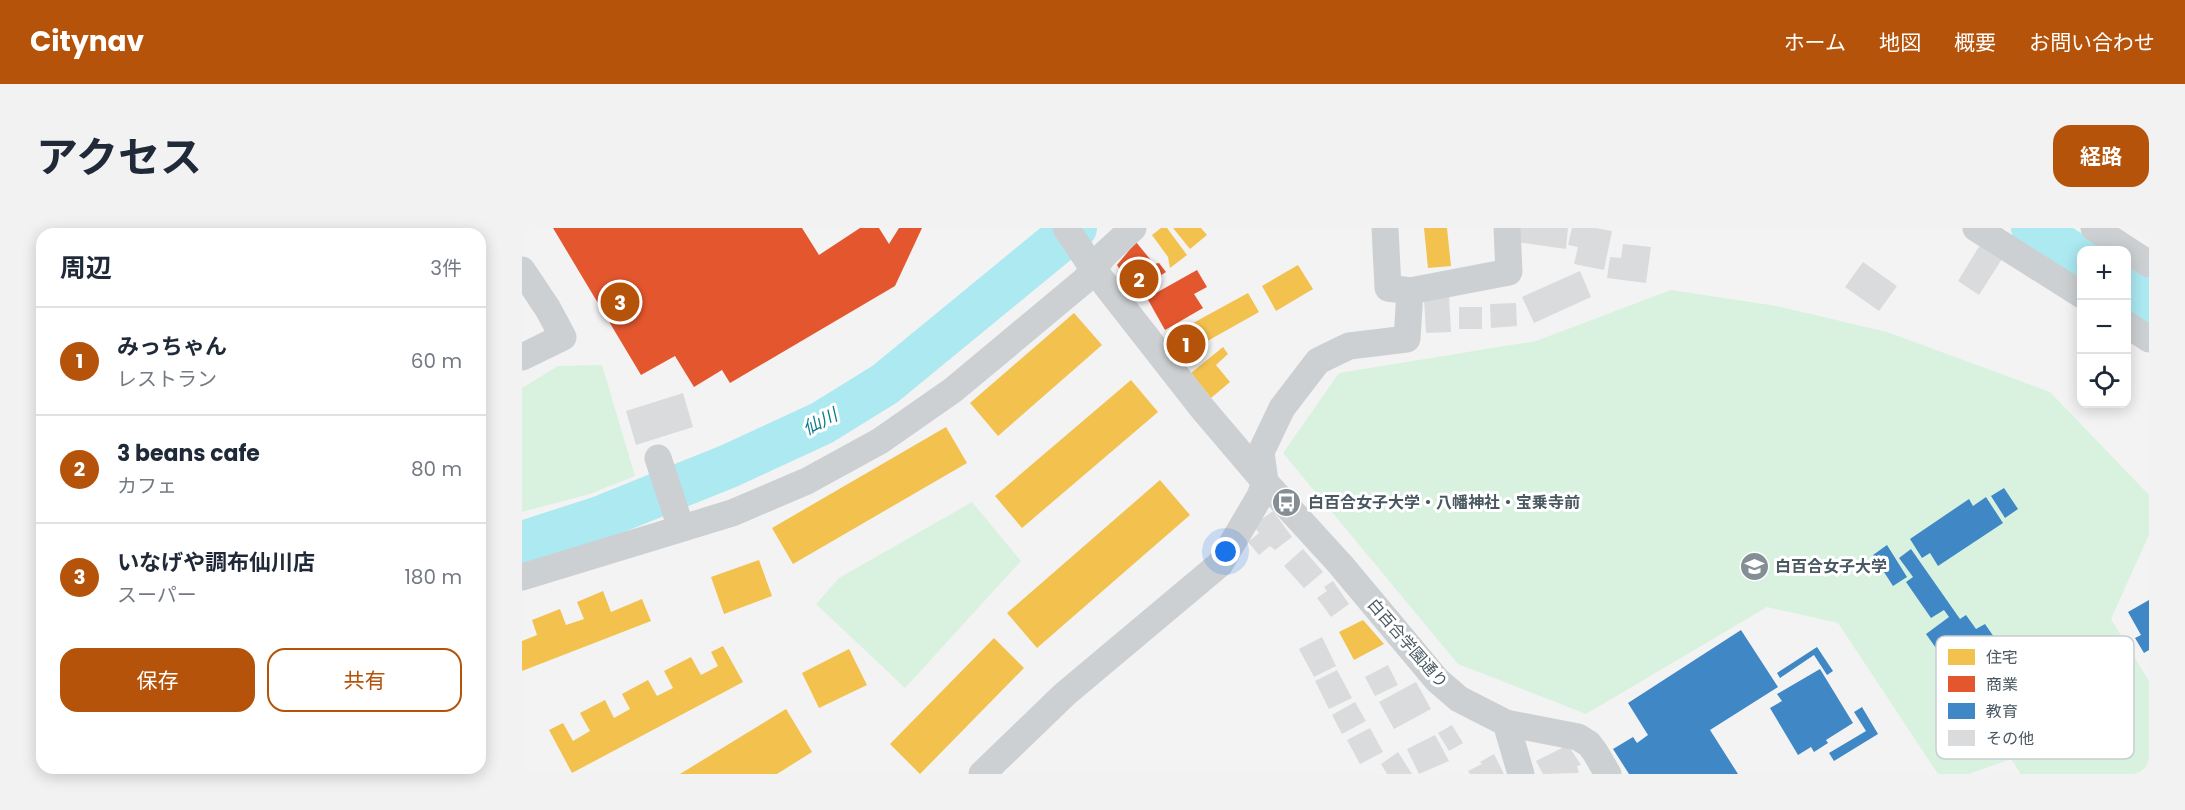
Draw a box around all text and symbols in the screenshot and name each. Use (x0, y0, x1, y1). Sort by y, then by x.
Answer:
text: Citynav (30, 22, 144, 61)
text: ホーム (1784, 28, 1846, 57)
text: 地図 (1879, 28, 1921, 57)
text: 概要 (1954, 28, 1996, 57)
text: お問い合わせ (2029, 28, 2155, 57)
button: 経路 (2053, 125, 2149, 187)
text: アクセス (36, 128, 202, 187)
map controls (2077, 246, 2131, 408)
button: + (2077, 246, 2131, 300)
text: 周辺 (60, 250, 112, 286)
text: 3件 (430, 254, 462, 282)
pin: 2 (1120, 256, 1158, 302)
pin: 3 (600, 280, 640, 325)
button: − (2077, 300, 2131, 354)
pin: 1 (1166, 322, 1206, 366)
text: みっちゃん (117, 331, 227, 362)
text: 1 (76, 347, 83, 375)
text: 60 m (411, 347, 462, 375)
button: locate (2077, 354, 2131, 408)
text: レストラン (117, 365, 217, 393)
water label: 仙川 (798, 401, 843, 441)
text: 3 beans cafe (117, 438, 260, 469)
text: 2 (74, 455, 85, 483)
text: 80 m (411, 455, 462, 483)
text: カフェ (117, 472, 177, 500)
bus stop icon: 白百合女子大学・八幡神社・宝乗寺前 (1271, 486, 1303, 518)
place label: 白百合女子大学・八幡神社・宝乗寺前 (1308, 491, 1580, 514)
your location (1211, 537, 1240, 566)
text: いなげや調布仙川店 (117, 547, 315, 578)
school or university icon: 白百合女子大学 (1738, 550, 1770, 582)
place label: 白百合女子大学 (1775, 555, 1887, 578)
text: 3 (73, 563, 86, 591)
text: 180 m (404, 563, 462, 591)
text: スーパー (117, 581, 197, 609)
street label: 白百合学園通り (1362, 594, 1453, 693)
legend (1936, 636, 2134, 759)
text: 住宅 (1986, 646, 2018, 669)
button: 保存 (60, 648, 255, 712)
button: 共有 (267, 648, 462, 712)
text: 商業 (1986, 673, 2018, 696)
text: 教育 (1986, 700, 2018, 723)
text: その他 (1986, 727, 2034, 750)

